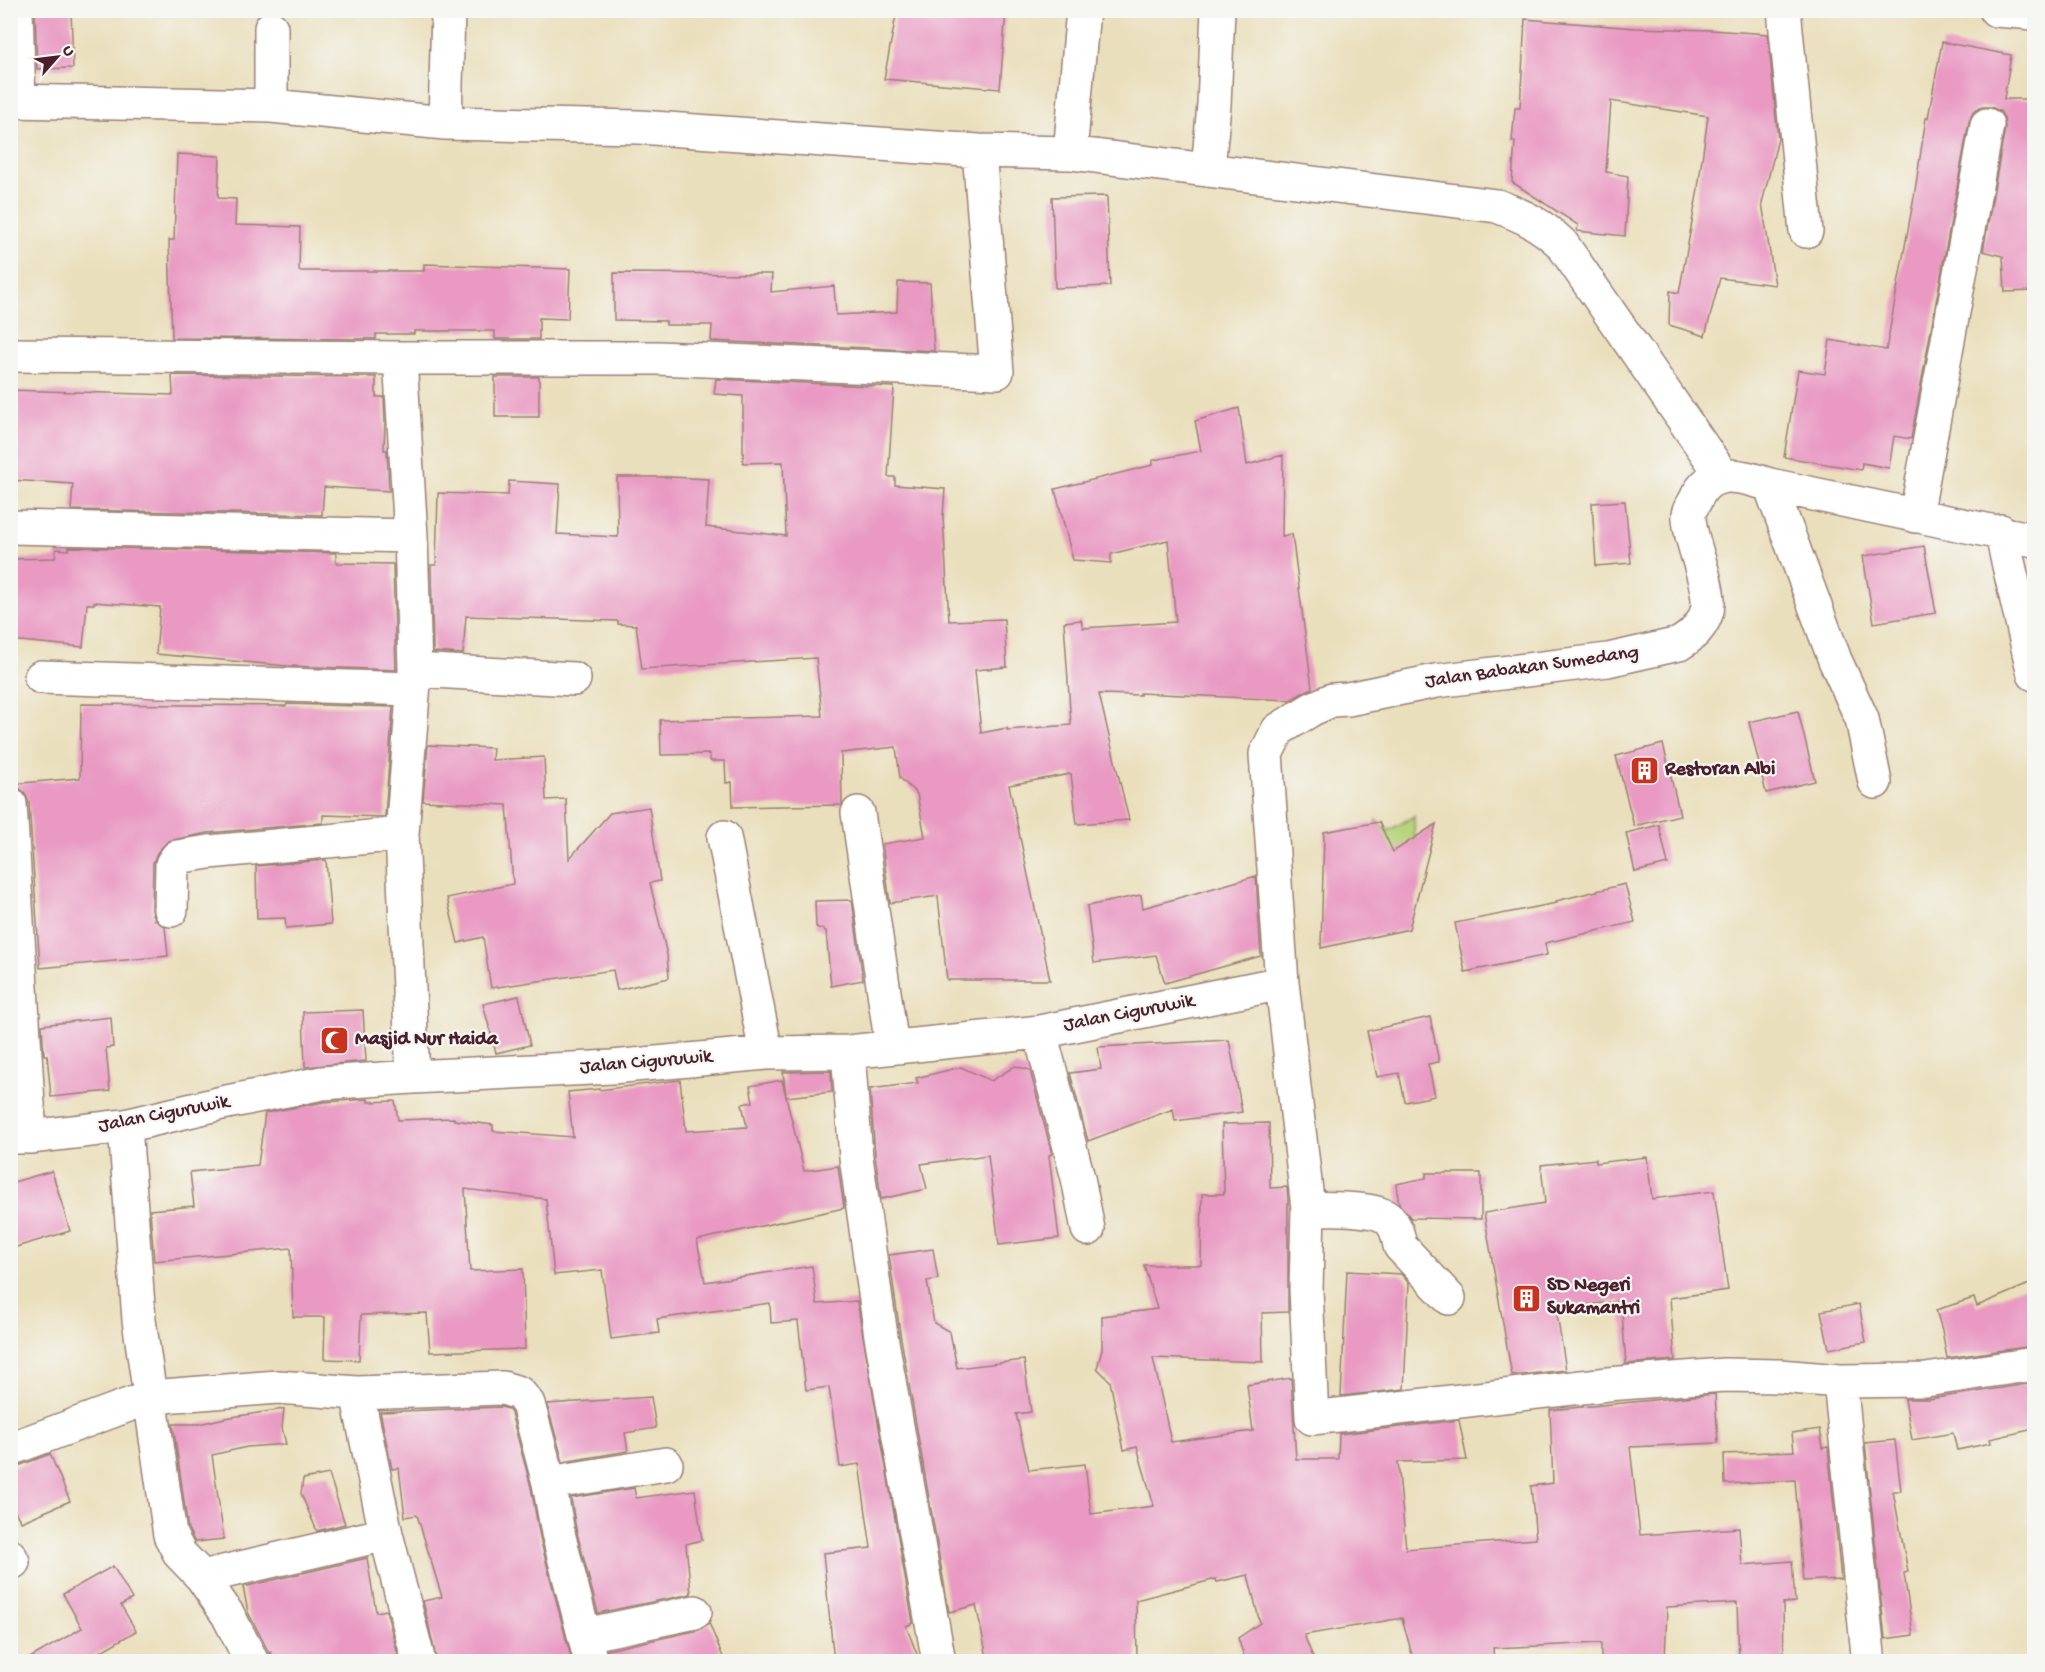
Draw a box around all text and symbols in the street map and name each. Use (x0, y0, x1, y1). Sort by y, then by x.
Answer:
north arrow (27, 27, 87, 87)
text: U (57, 43, 78, 61)
street label: Jalan Babakan Sumedang (1424, 642, 1640, 694)
building icon: Restoran Albi (1628, 754, 1660, 786)
place label: Restoran Albi (1664, 759, 1775, 782)
street label: Jalan Ciguruwik (1062, 990, 1198, 1038)
mosque icon: Masjid Nur Haida (318, 1024, 350, 1056)
place label: Masjid Nur Haida (355, 1029, 499, 1052)
street label: Jalan Ciguruwik (579, 1046, 715, 1080)
street label: Jalan Ciguruwik (97, 1091, 233, 1139)
place label: SD Negeri Sukamantri (1547, 1275, 1640, 1321)
building icon: SD Negeri Sukamantri (1510, 1282, 1542, 1314)

